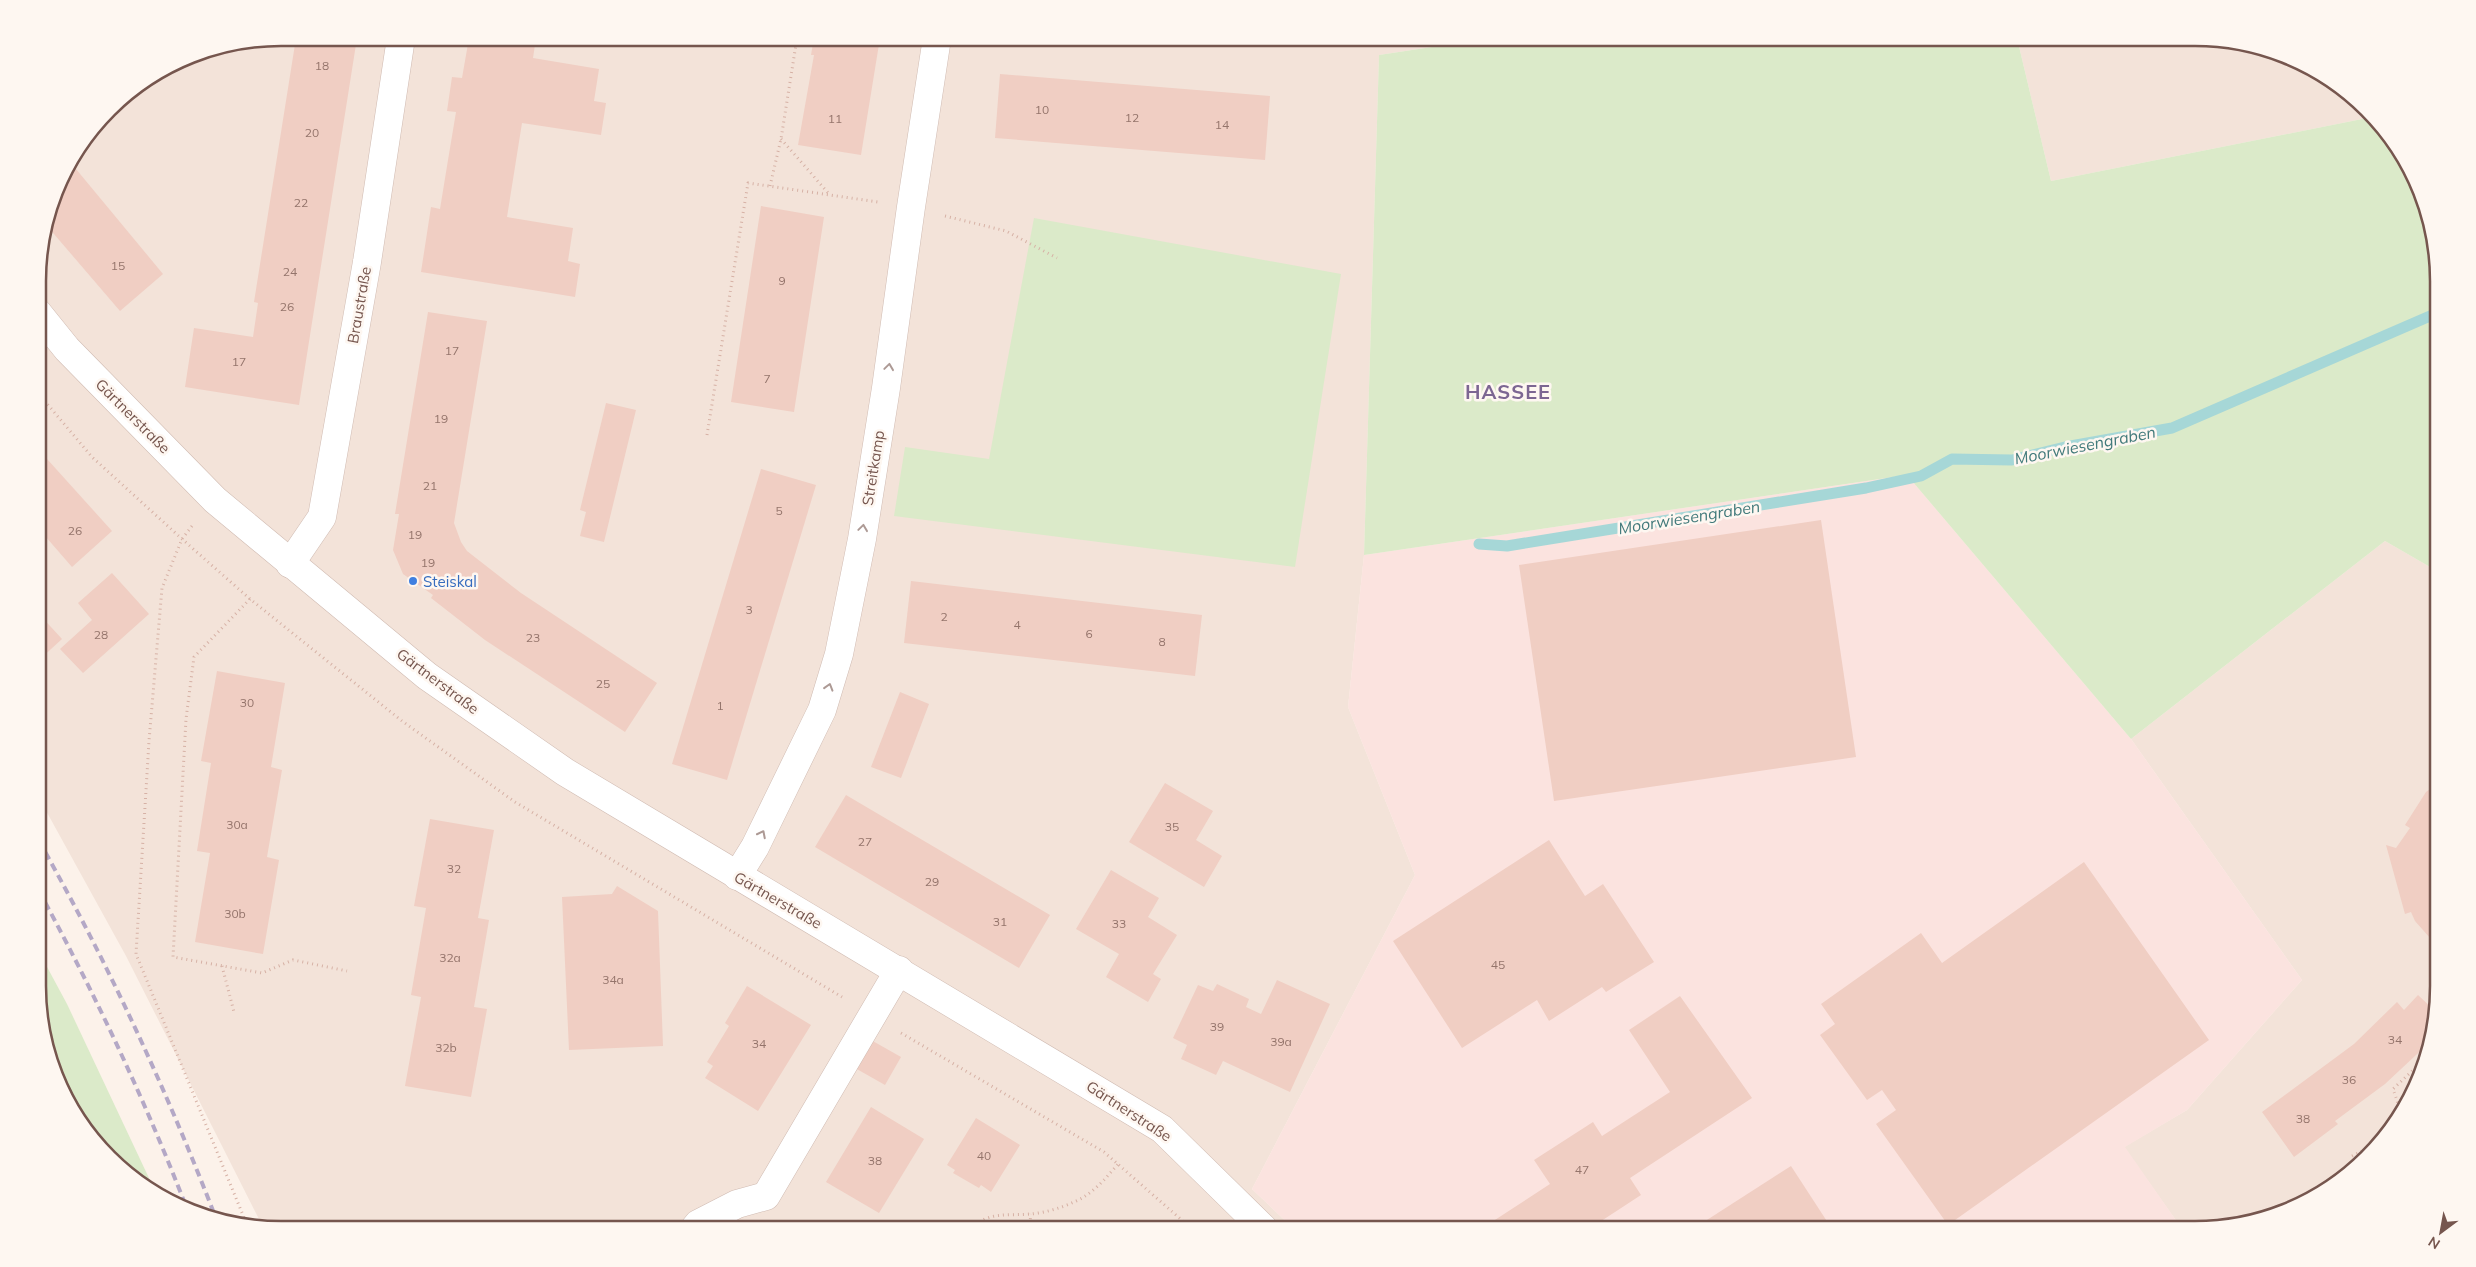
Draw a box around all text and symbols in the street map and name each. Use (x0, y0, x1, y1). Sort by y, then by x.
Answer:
house number: 18 (315, 58, 329, 73)
house number: 10 (1035, 102, 1049, 117)
house number: 12 (1125, 110, 1139, 125)
house number: 11 (828, 111, 842, 126)
house number: 14 (1215, 117, 1229, 132)
house number: 20 (305, 125, 319, 140)
house number: 22 (294, 195, 308, 210)
house number: 15 (111, 258, 125, 273)
house number: 24 (283, 264, 297, 279)
street label: Braustraße (343, 265, 375, 345)
house number: 9 (778, 273, 786, 288)
house number: 26 (280, 299, 294, 314)
house number: 17 (445, 343, 459, 358)
house number: 17 (232, 354, 246, 369)
one-way arrow (883, 363, 894, 371)
house number: 7 (763, 371, 771, 386)
street label: Gärtnerstraße (92, 375, 174, 457)
district label: HASSEE (1465, 379, 1551, 404)
house number: 19 (434, 411, 448, 426)
water label: Moorwiesengraben (2013, 422, 2157, 468)
street label: Streitkamp (858, 429, 888, 507)
house number: 21 (423, 478, 437, 493)
water label: Moorwiesengraben (1617, 496, 1761, 538)
house number: 5 (775, 503, 783, 518)
house number: 26 (68, 523, 82, 538)
one-way arrow (858, 524, 868, 532)
house number: 19 (408, 527, 422, 542)
house number: 19 (421, 555, 435, 570)
place label: Steiskal (423, 572, 477, 591)
marker: Steiskal (407, 575, 419, 587)
house number: 3 (745, 602, 753, 617)
house number: 2 (940, 609, 948, 624)
house number: 4 (1013, 617, 1021, 632)
house number: 6 (1085, 626, 1093, 641)
house number: 28 (94, 627, 108, 642)
house number: 23 (526, 630, 540, 645)
house number: 8 (1158, 634, 1166, 649)
street label: Gärtnerstraße (393, 644, 483, 718)
house number: 25 (596, 676, 610, 691)
one-way arrow (824, 683, 834, 691)
house number: 30 (240, 695, 254, 710)
house number: 1 (716, 698, 724, 713)
house number: 30a (226, 817, 248, 832)
house number: 35 (1165, 819, 1179, 834)
one-way arrow (756, 830, 766, 839)
house number: 27 (858, 834, 872, 849)
house number: 32 (447, 861, 461, 876)
street label: Gärtnerstraße (731, 867, 825, 933)
house number: 29 (925, 874, 939, 889)
house number: 30b (224, 906, 246, 921)
house number: 31 (993, 914, 1007, 929)
house number: 33 (1112, 916, 1126, 931)
house number: 32a (439, 950, 461, 965)
house number: 45 (1491, 957, 1505, 972)
house number: 34a (602, 972, 624, 987)
house number: 39 (1210, 1019, 1224, 1034)
house number: 34 (2388, 1032, 2402, 1047)
house number: 39a (1270, 1034, 1292, 1049)
house number: 34 (752, 1036, 766, 1051)
house number: 32b (435, 1040, 457, 1055)
house number: 36 (2342, 1072, 2356, 1087)
street label: Gärtnerstraße (1083, 1076, 1175, 1146)
house number: 38 (2296, 1111, 2310, 1126)
house number: 40 (977, 1148, 991, 1163)
house number: 38 (868, 1153, 882, 1168)
house number: 47 (1575, 1162, 1589, 1177)
north arrow (2416, 1207, 2466, 1257)
text: N (2425, 1233, 2443, 1253)

